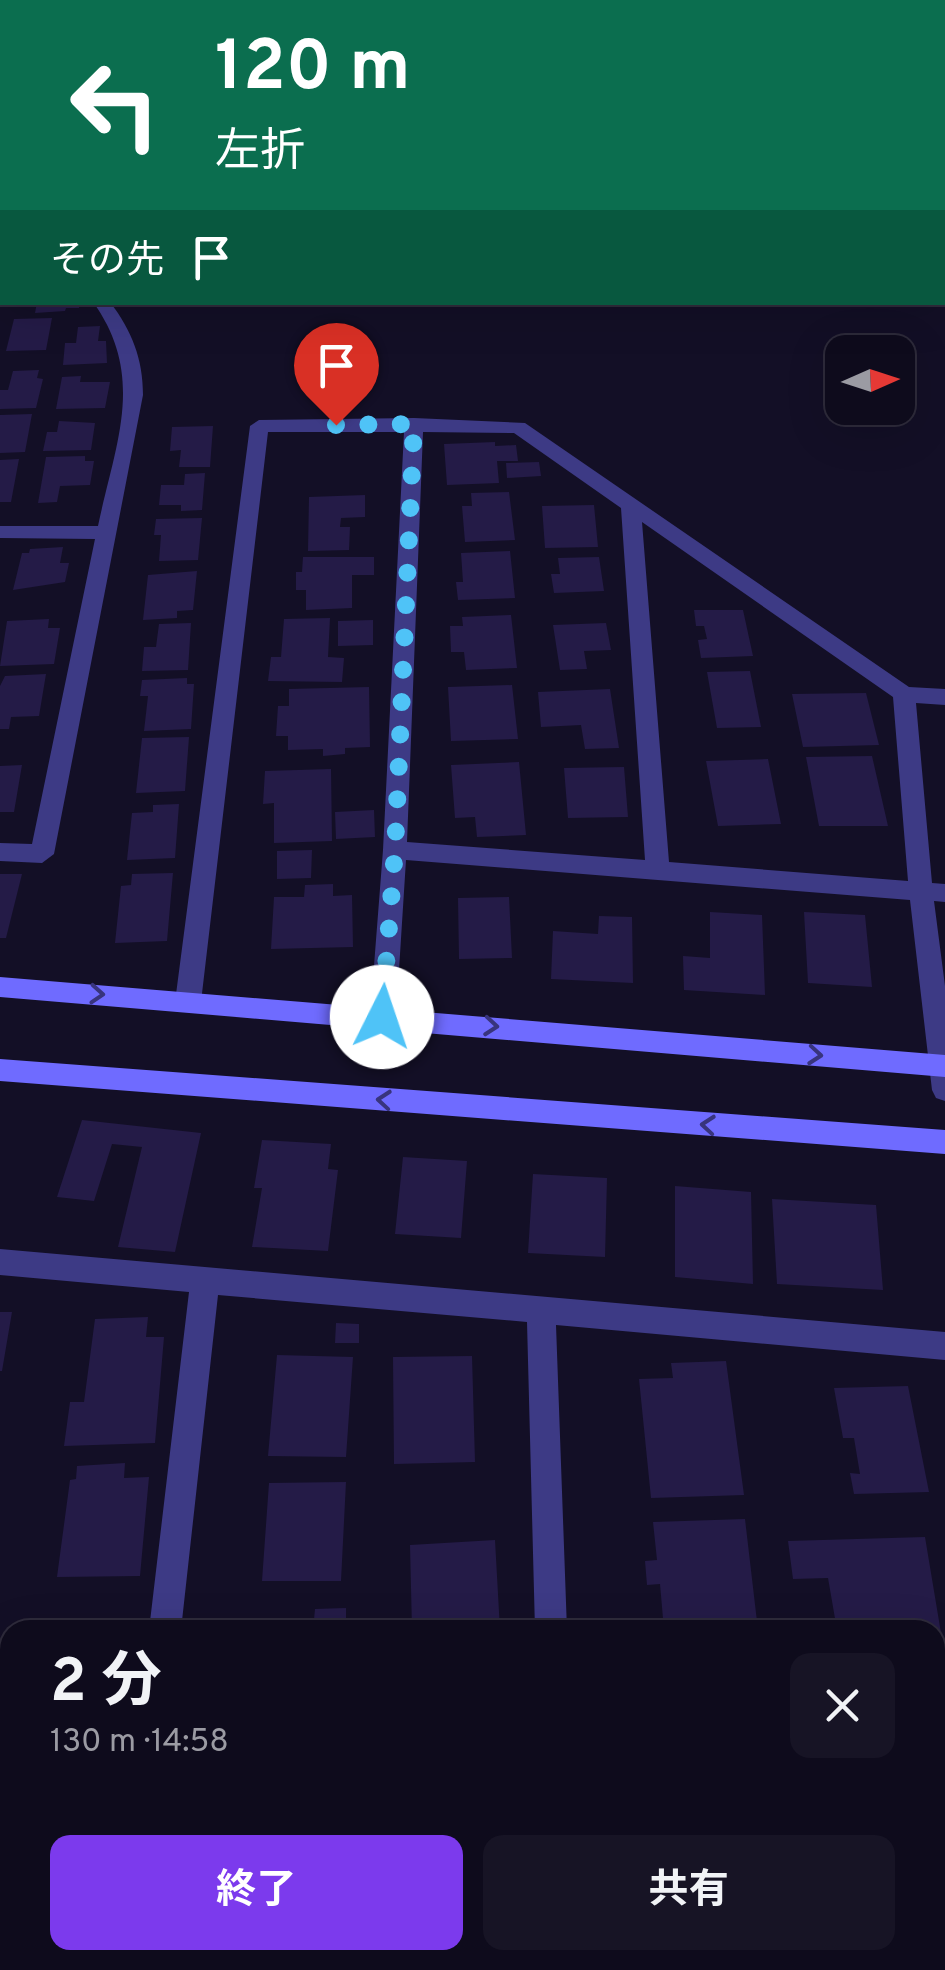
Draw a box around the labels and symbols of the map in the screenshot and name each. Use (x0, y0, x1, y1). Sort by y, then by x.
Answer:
pin (294, 323, 379, 426)
north arrow (825, 335, 915, 425)
position arrow (330, 965, 434, 1069)
one-way arrow (90, 983, 106, 1005)
one-way arrow (483, 1015, 499, 1037)
one-way arrow (807, 1043, 823, 1065)
one-way arrow (376, 1089, 392, 1111)
one-way arrow (700, 1115, 716, 1137)

